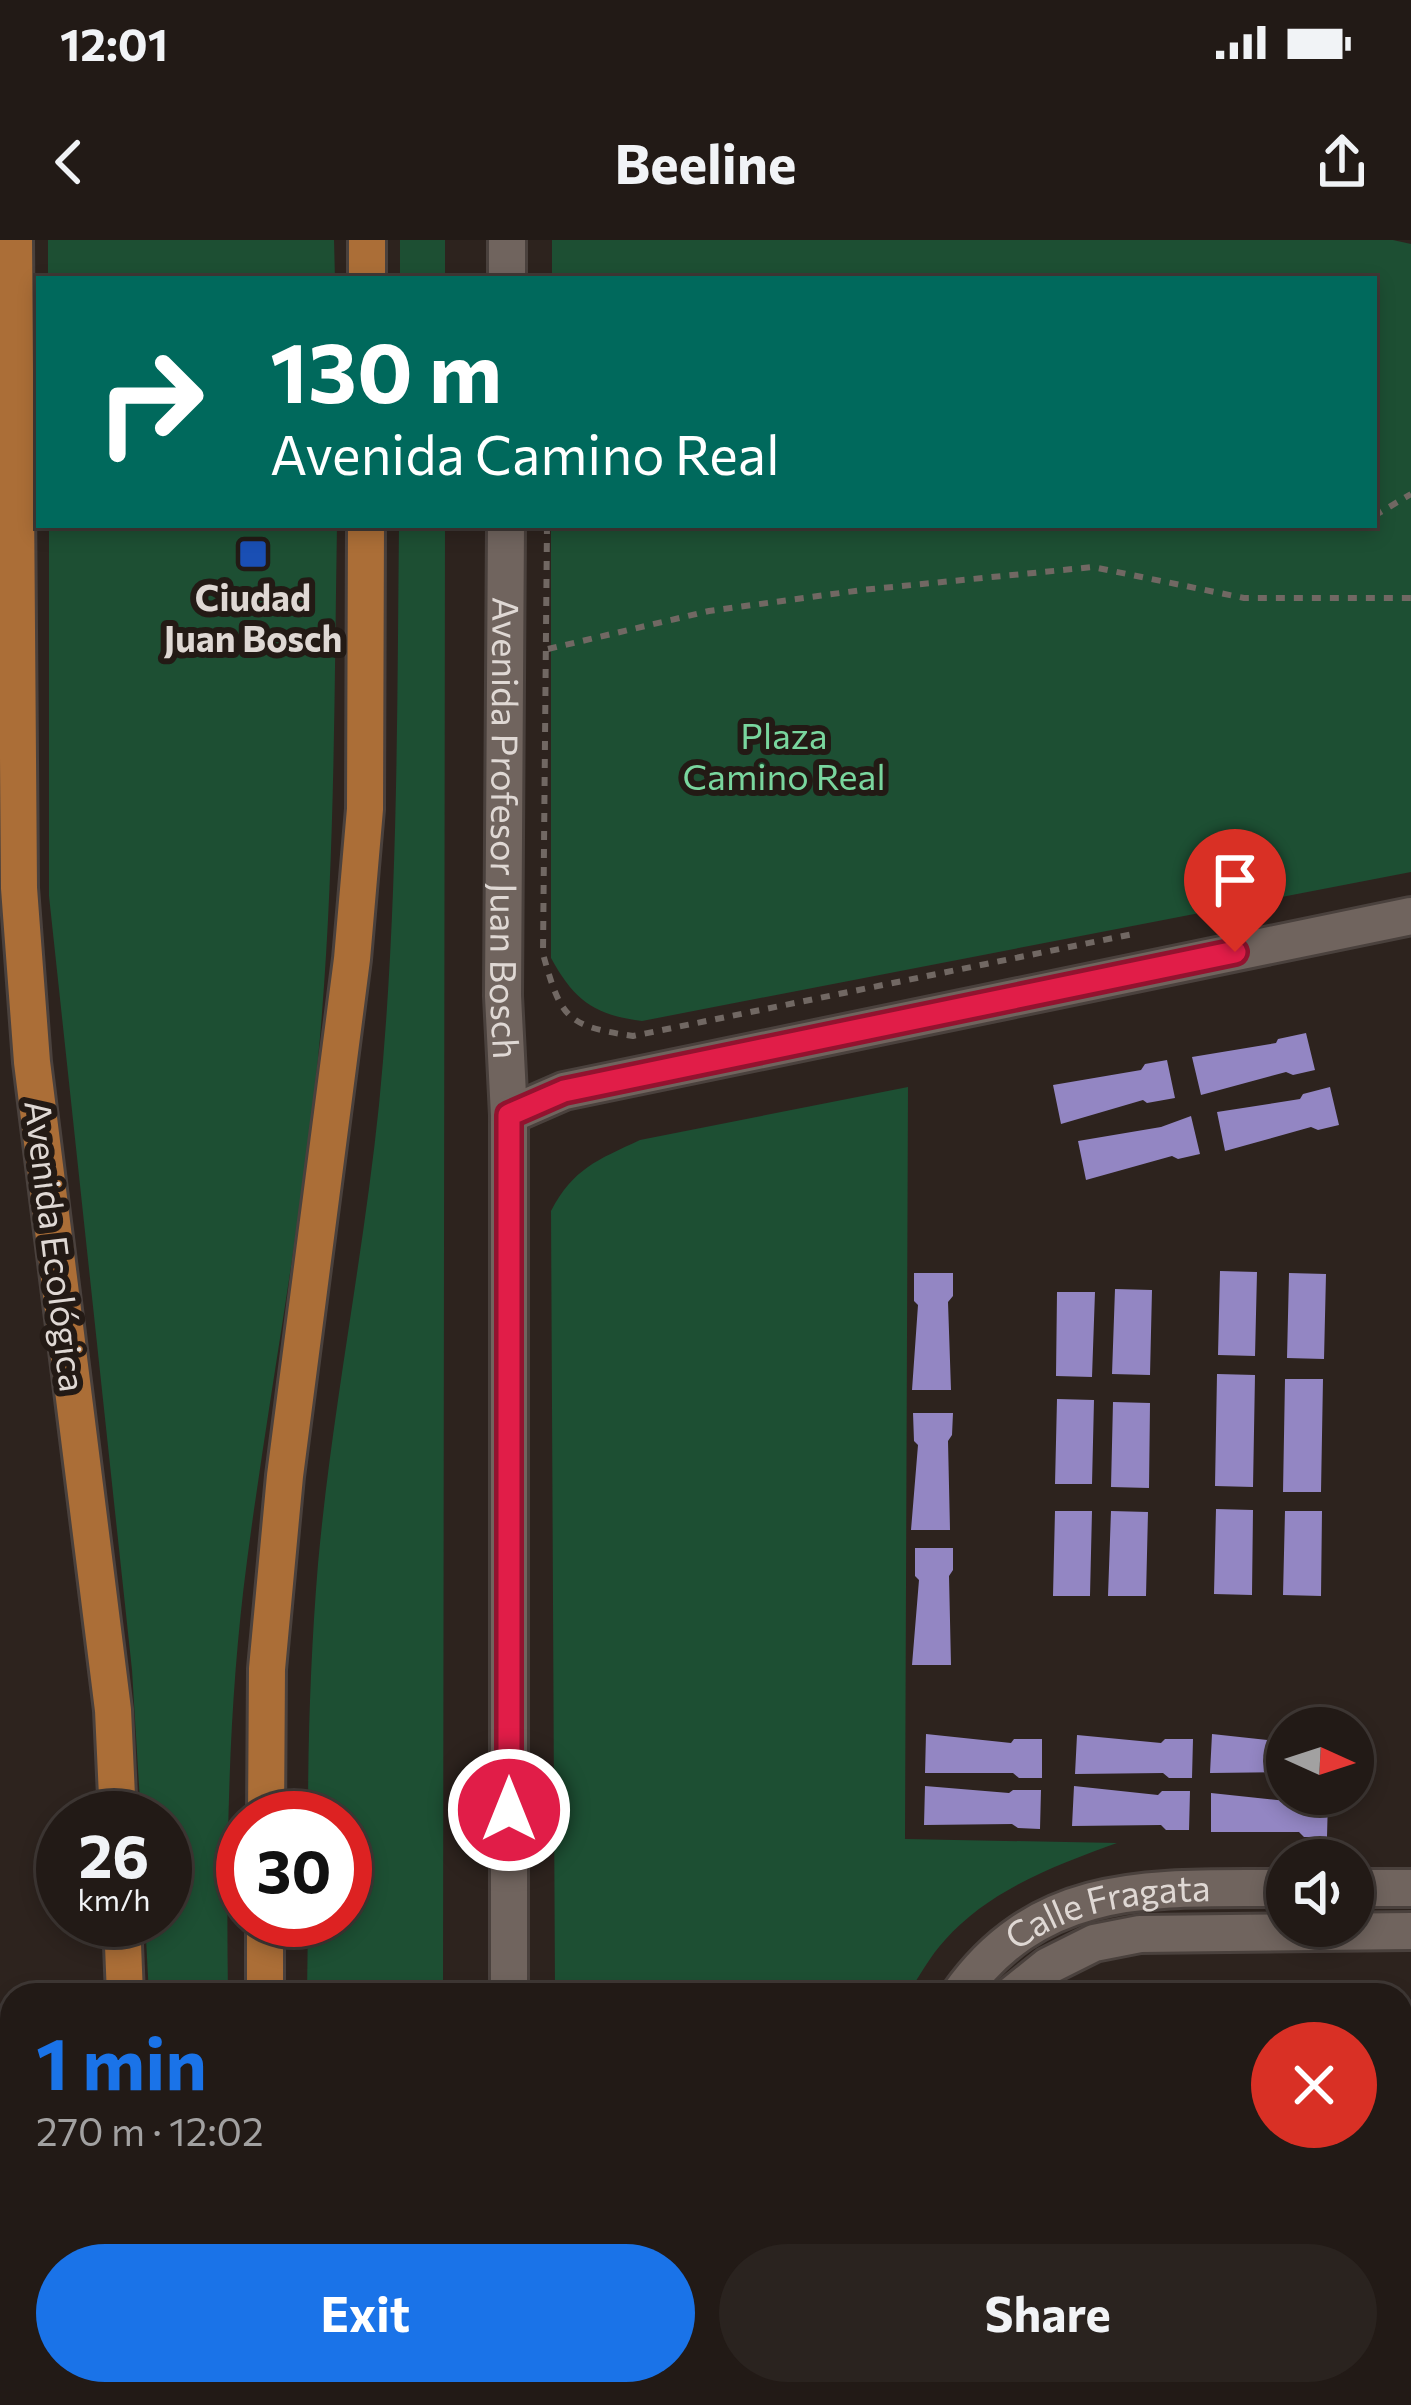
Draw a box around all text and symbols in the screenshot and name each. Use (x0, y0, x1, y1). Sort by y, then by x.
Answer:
text: 12:01 (60, 15, 168, 70)
icon: back (36, 129, 102, 195)
text: Beeline (614, 129, 797, 195)
icon: share (1309, 129, 1375, 195)
text: 130 m (270, 318, 502, 420)
icon: right (72, 324, 228, 480)
text: Avenida Camino Real (270, 420, 780, 486)
marker: Ciudad Juan Bosch (237, 538, 269, 570)
place label: Ciudad Juan Bosch (164, 574, 342, 659)
street label: Avenida Profesor Juan Bosch (483, 597, 530, 1060)
park label: Plaza Camino Real (682, 712, 886, 797)
pin (1184, 829, 1286, 952)
icon: arrive (1202, 847, 1268, 913)
street label: Avenida Ecológica (17, 1097, 97, 1394)
north arrow (1266, 1707, 1374, 1815)
map controls (1266, 1707, 1374, 1947)
position arrow (446, 1747, 572, 1873)
speed limit sign: 30 (216, 1791, 372, 1947)
text: 26 (79, 1817, 149, 1890)
button: sound (1266, 1839, 1374, 1947)
street label: Calle Fragata (995, 1864, 1211, 1957)
text: km/h (78, 1880, 150, 1917)
text: 1 min (36, 2017, 207, 2105)
button: close (1251, 2022, 1377, 2148)
text: 270 m · 12:02 (36, 2106, 264, 2154)
button: Exit (36, 2244, 695, 2382)
button: Share (719, 2244, 1377, 2382)

